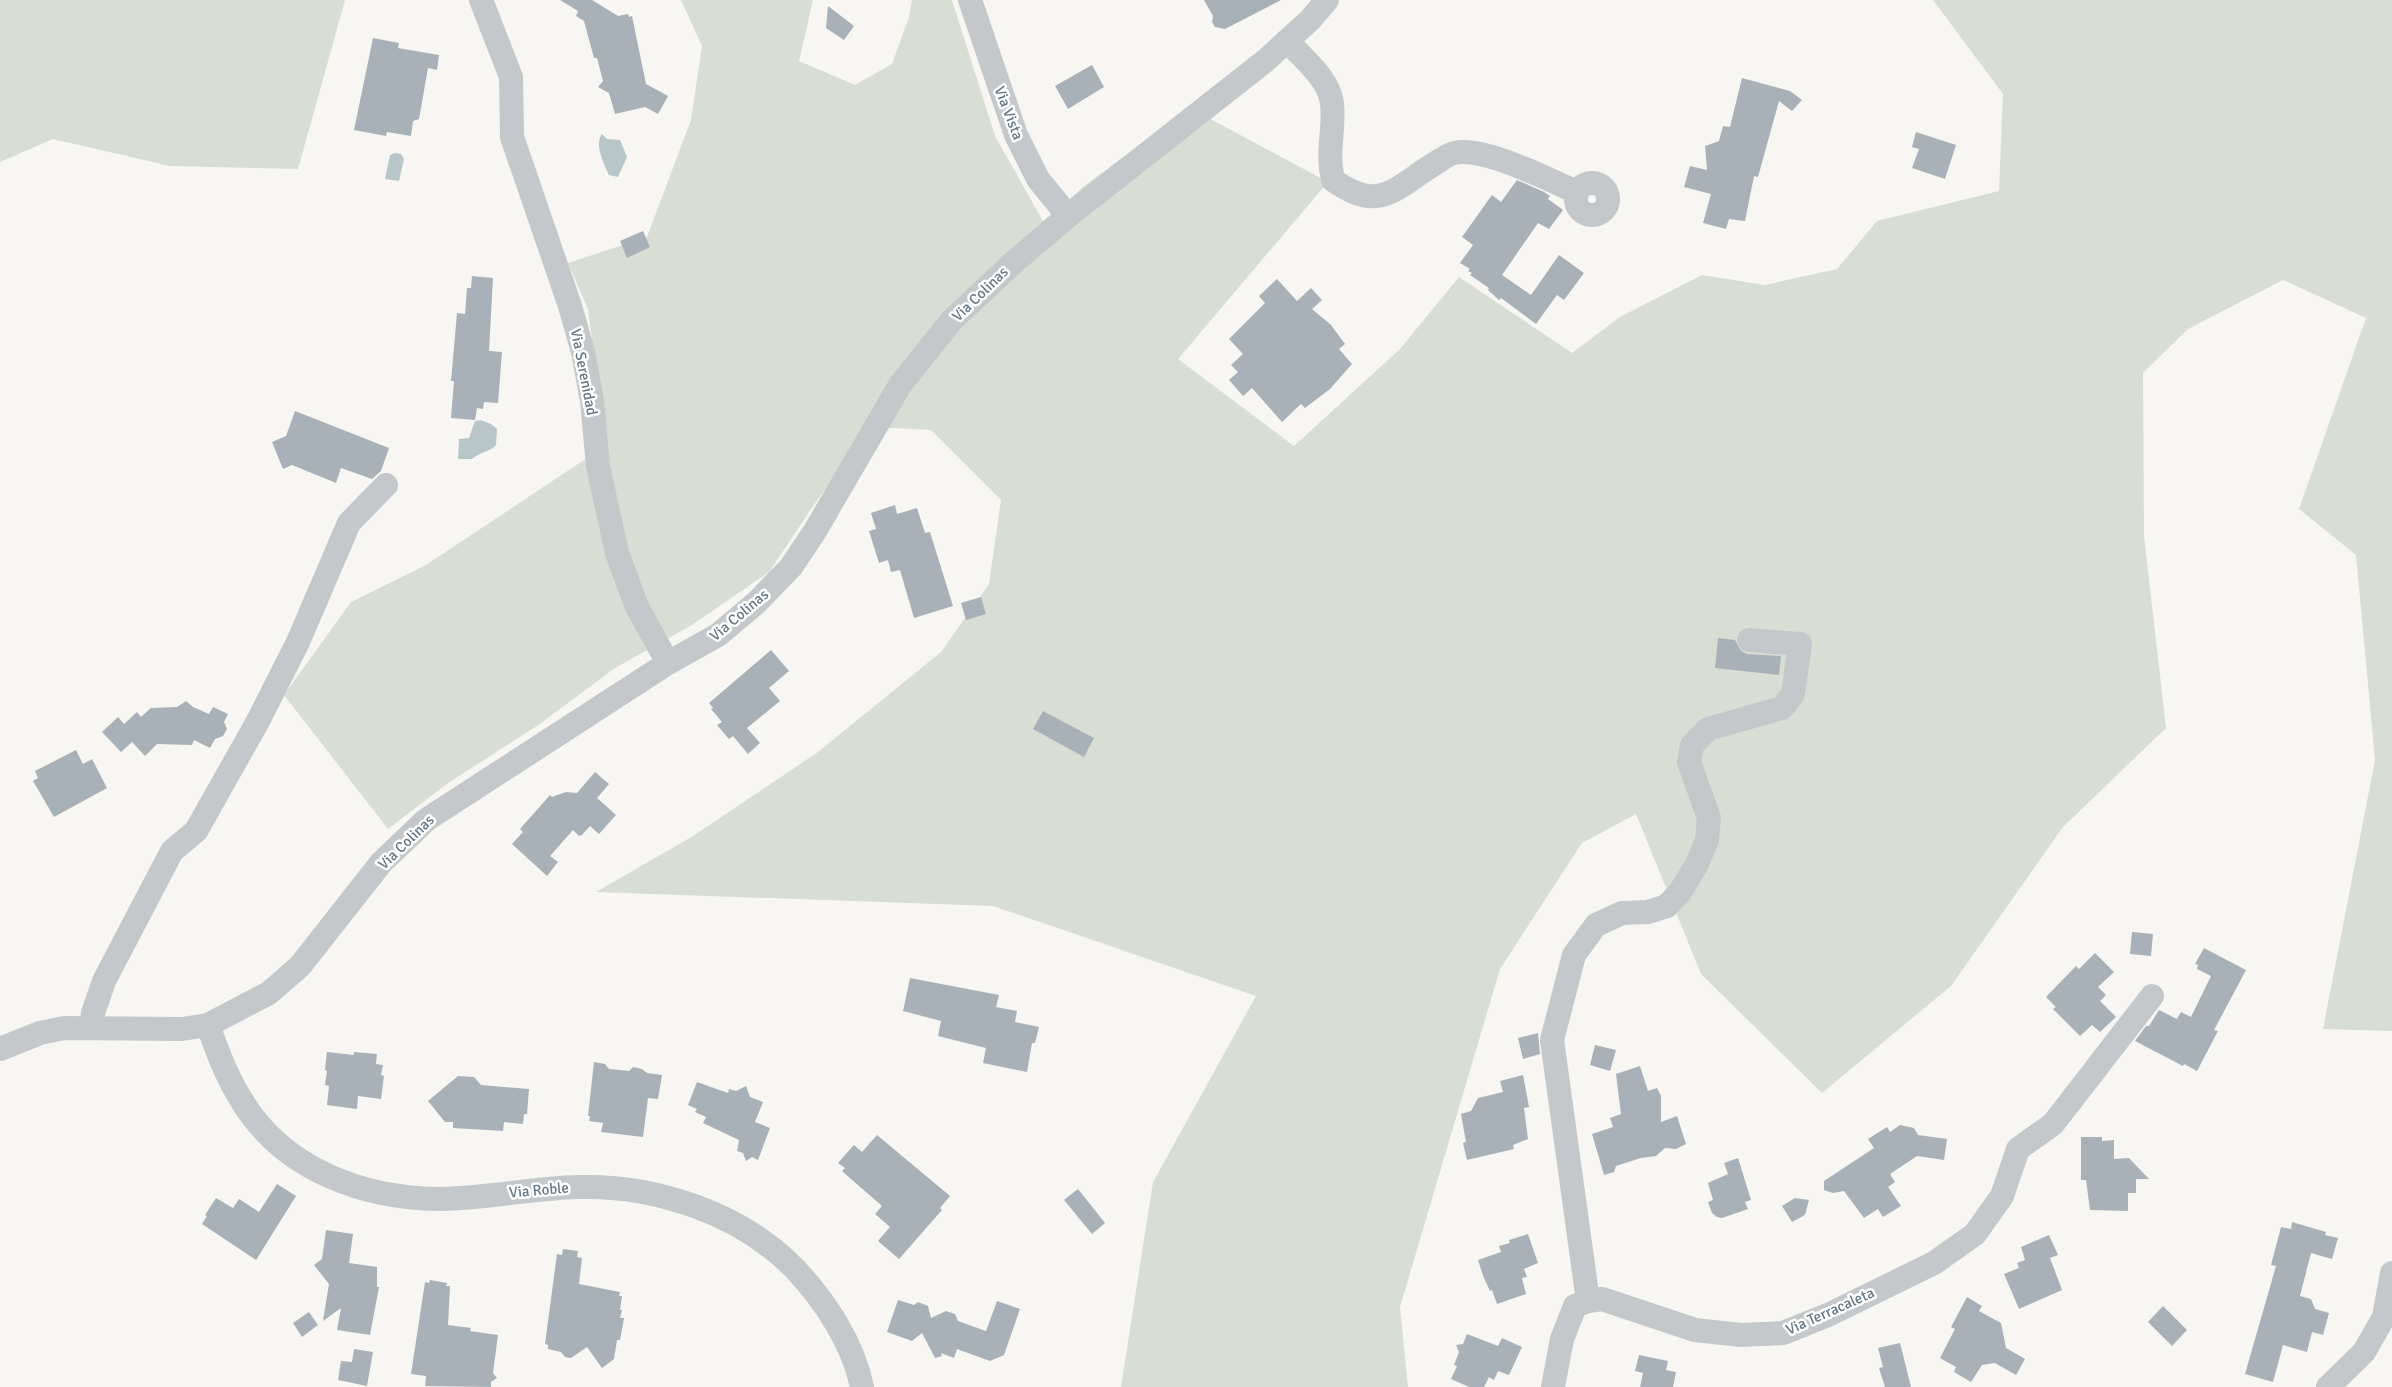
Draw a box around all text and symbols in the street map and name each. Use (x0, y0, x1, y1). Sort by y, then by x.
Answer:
street label: Via Vista (991, 84, 1027, 142)
street label: Via Colinas (948, 263, 1012, 325)
street label: Via Serenidad (567, 327, 601, 417)
street label: Via Colinas (706, 585, 772, 645)
street label: Via Colinas (374, 811, 438, 873)
street label: Via Roble (508, 1178, 570, 1202)
street label: Via Terracaleta (1783, 1283, 1877, 1339)

